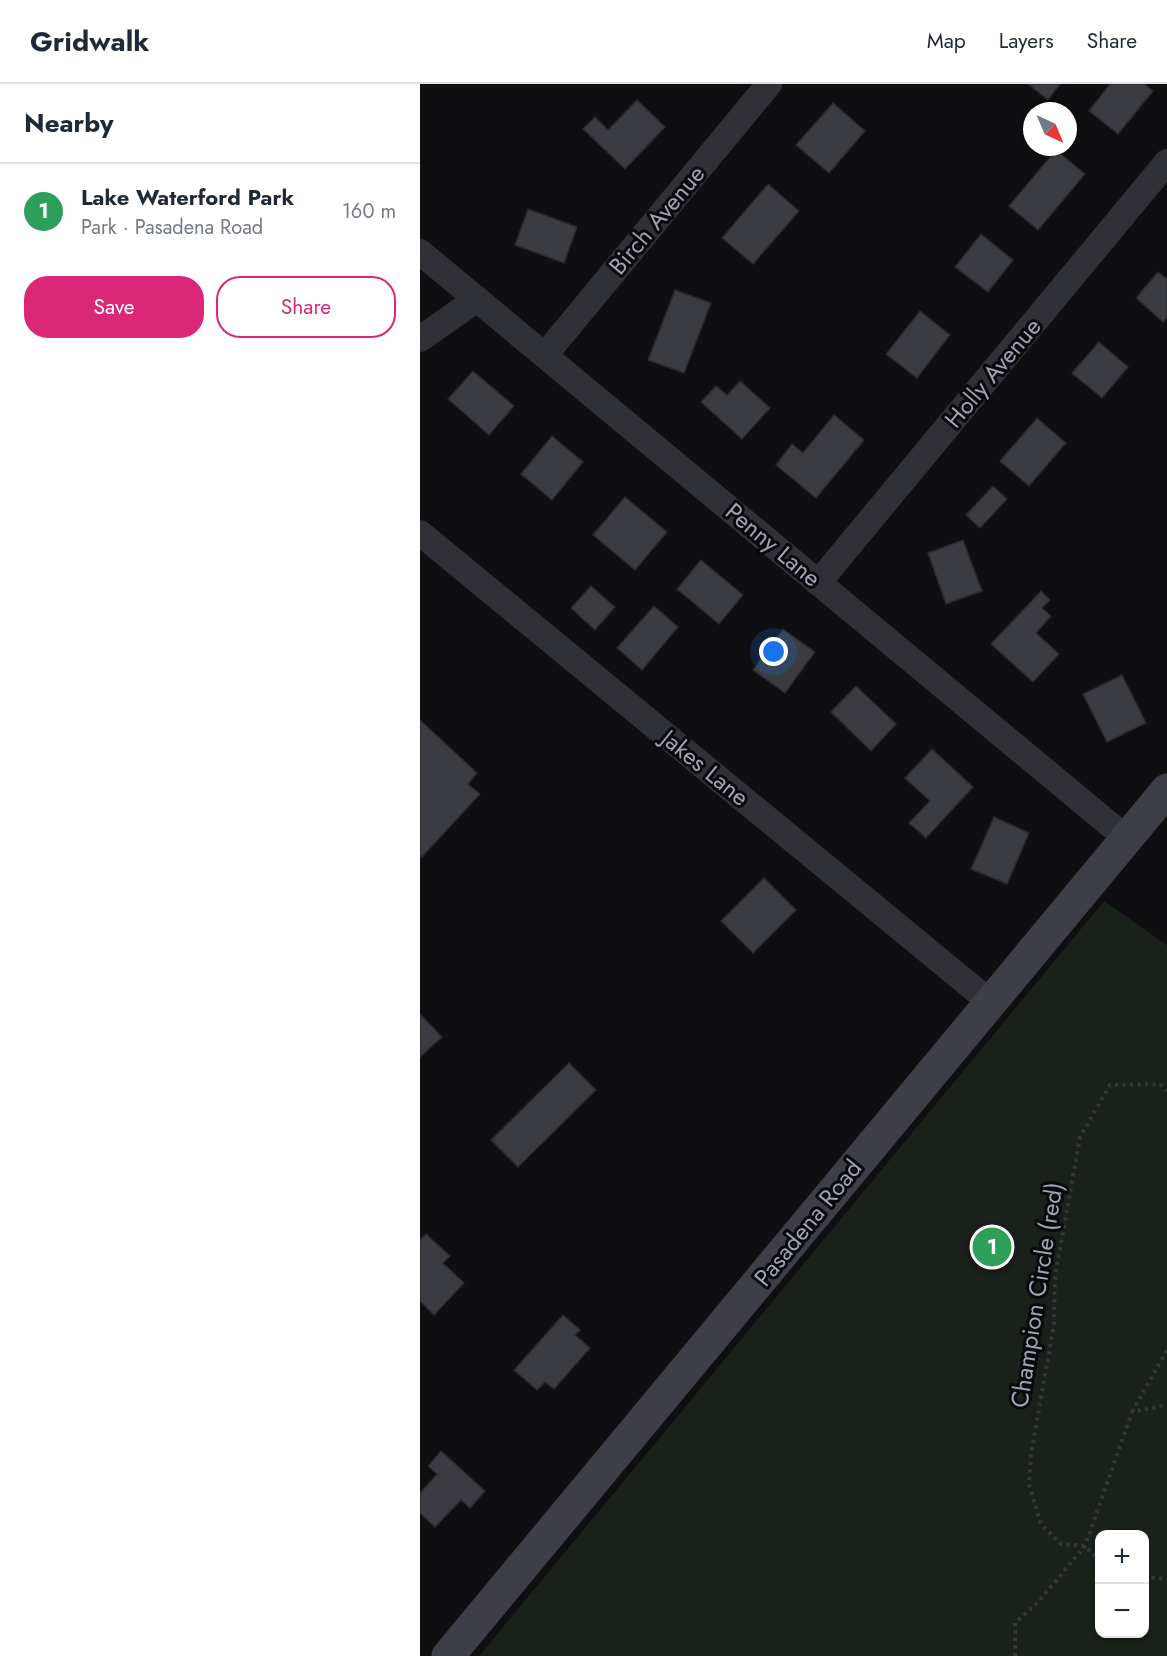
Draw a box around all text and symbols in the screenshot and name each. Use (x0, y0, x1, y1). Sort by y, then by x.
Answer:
text: Gridwalk (30, 21, 149, 62)
text: Map (927, 26, 966, 56)
text: Layers (999, 26, 1054, 56)
text: Share (1087, 26, 1137, 56)
north arrow (1023, 102, 1077, 156)
text: Nearby (24, 104, 113, 142)
street label: Birch Avenue (600, 157, 713, 282)
text: Lake Waterford Park (81, 181, 294, 213)
text: 1 (38, 197, 49, 226)
text: 160 m (342, 197, 396, 226)
text: Park · Pasadena Road (81, 213, 263, 242)
button: Save (24, 276, 204, 338)
button: Share (216, 276, 396, 338)
street label: Holly Avenue (936, 310, 1049, 435)
street label: Penny Lane (718, 494, 829, 595)
your location (759, 637, 788, 666)
street label: Jakes Lane (652, 719, 757, 814)
street label: Pasadena Road (745, 1152, 870, 1294)
street label: Champion Circle (red) (1001, 1180, 1072, 1410)
pin: 1 (972, 1224, 1012, 1270)
map controls (1095, 1530, 1149, 1638)
button: + (1095, 1530, 1149, 1584)
button: − (1095, 1584, 1149, 1638)

